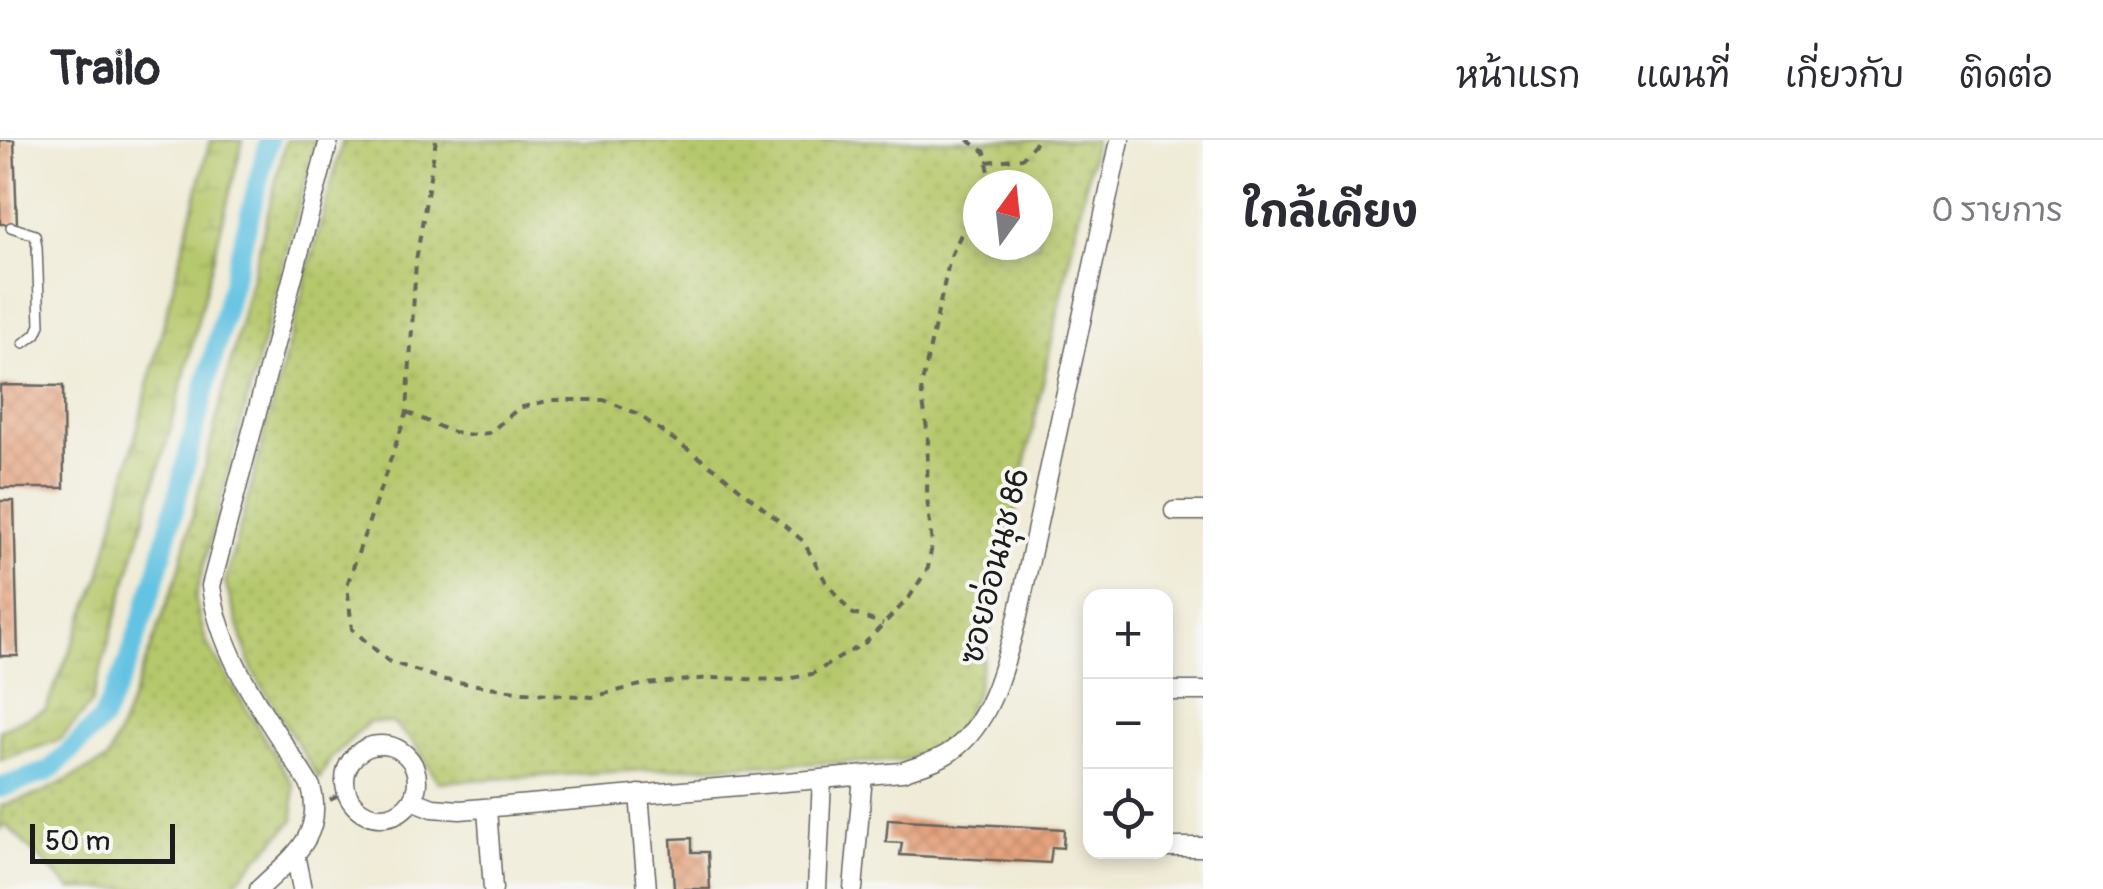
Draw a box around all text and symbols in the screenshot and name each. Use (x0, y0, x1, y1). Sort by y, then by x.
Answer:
text: Trailo (50, 39, 160, 99)
text: หน้าแรก (1456, 54, 1581, 98)
text: แผนที่ (1636, 54, 1730, 98)
text: เกี่ยวกับ (1785, 54, 1904, 98)
text: ติดต่อ (1959, 54, 2053, 98)
north arrow (963, 170, 1053, 260)
text: ใกล้เคียง (1243, 187, 1418, 239)
text: 0 รายการ (1932, 191, 2063, 231)
street label: ซอยอ่อนนุช 86 (950, 464, 1042, 669)
map controls (1083, 589, 1173, 859)
button: + (1083, 589, 1173, 679)
button: − (1083, 679, 1173, 769)
button: locate (1083, 769, 1173, 859)
scale bar (30, 819, 175, 864)
text: 50 m (45, 824, 110, 859)

